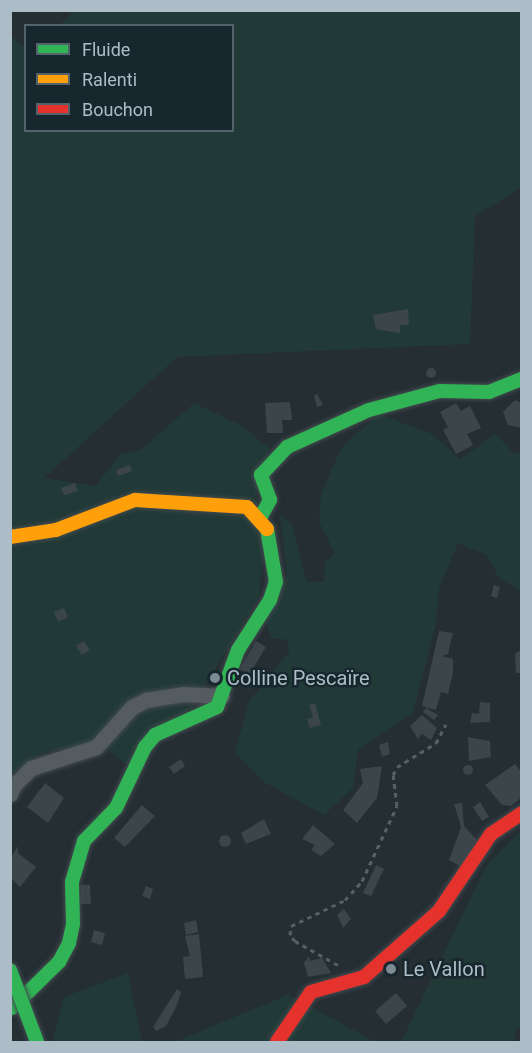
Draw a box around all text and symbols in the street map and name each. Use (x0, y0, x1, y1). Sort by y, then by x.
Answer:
legend (24, 24, 234, 132)
text: Fluide (82, 39, 130, 60)
text: Ralenti (82, 69, 137, 90)
text: Bouchon (82, 99, 153, 120)
place label: Colline Pescaïre (227, 666, 370, 690)
marker: Colline Pescaïre (208, 671, 222, 685)
place label: Le Vallon (403, 957, 485, 981)
marker: Le Vallon (384, 962, 398, 976)

